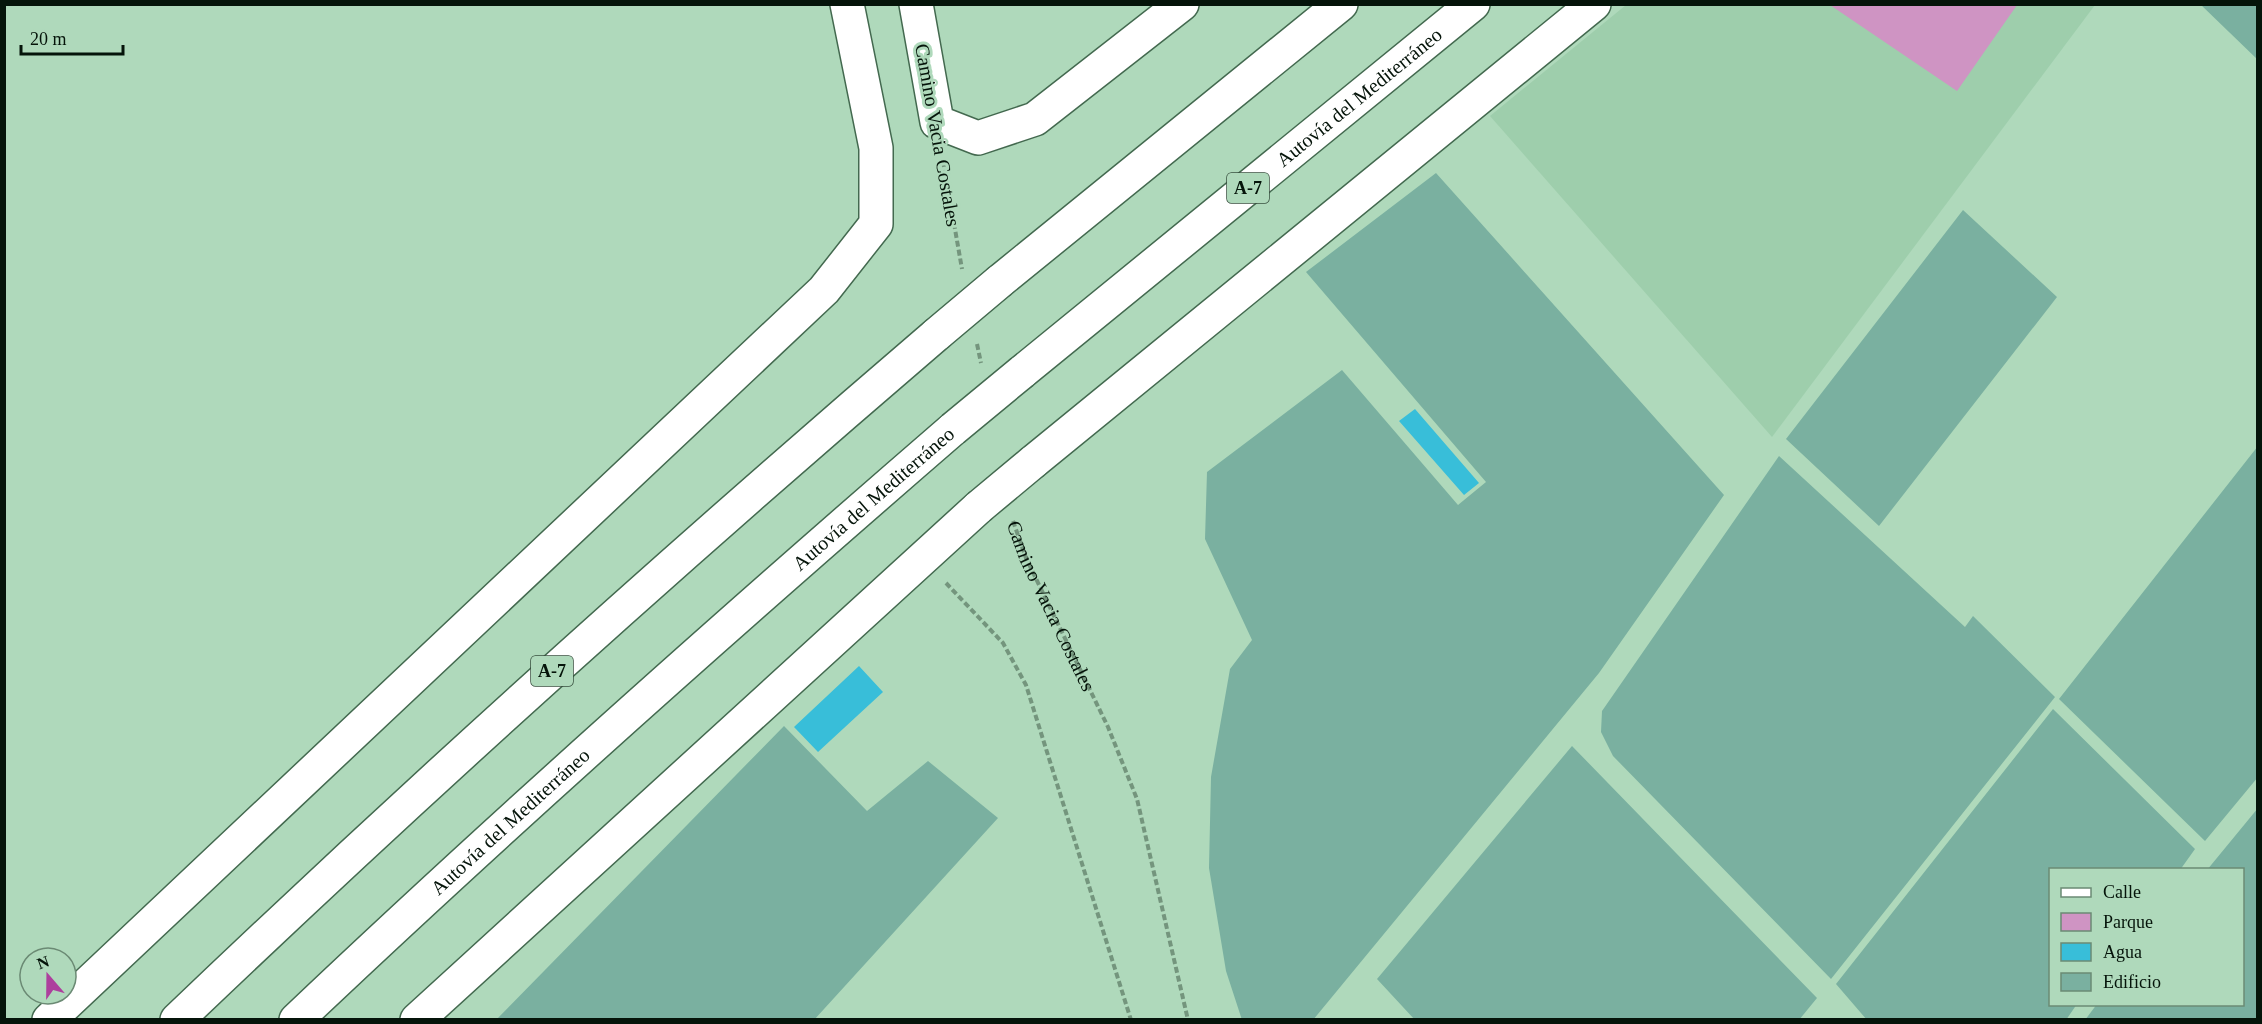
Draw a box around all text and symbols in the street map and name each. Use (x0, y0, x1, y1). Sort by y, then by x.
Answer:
scale bar (21, 18, 123, 56)
street label: Autovía del Mediterráneo (1272, 23, 1446, 171)
text: 20 m (30, 29, 67, 49)
street label: Camino Vacia Costales (911, 42, 965, 228)
road number: A-7 (1227, 173, 1269, 203)
street label: Autovía del Mediterráneo (788, 422, 958, 575)
street label: Camino Vacia Costales (1003, 518, 1100, 695)
road number: A-7 (531, 656, 573, 686)
street label: Autovía del Mediterráneo (426, 744, 594, 899)
legend (2049, 868, 2244, 1006)
text: Calle (2103, 882, 2141, 902)
text: Parque (2103, 912, 2153, 932)
text: Agua (2103, 942, 2142, 962)
north arrow (18, 946, 78, 1006)
text: N (35, 952, 52, 972)
text: Edificio (2103, 972, 2161, 992)

